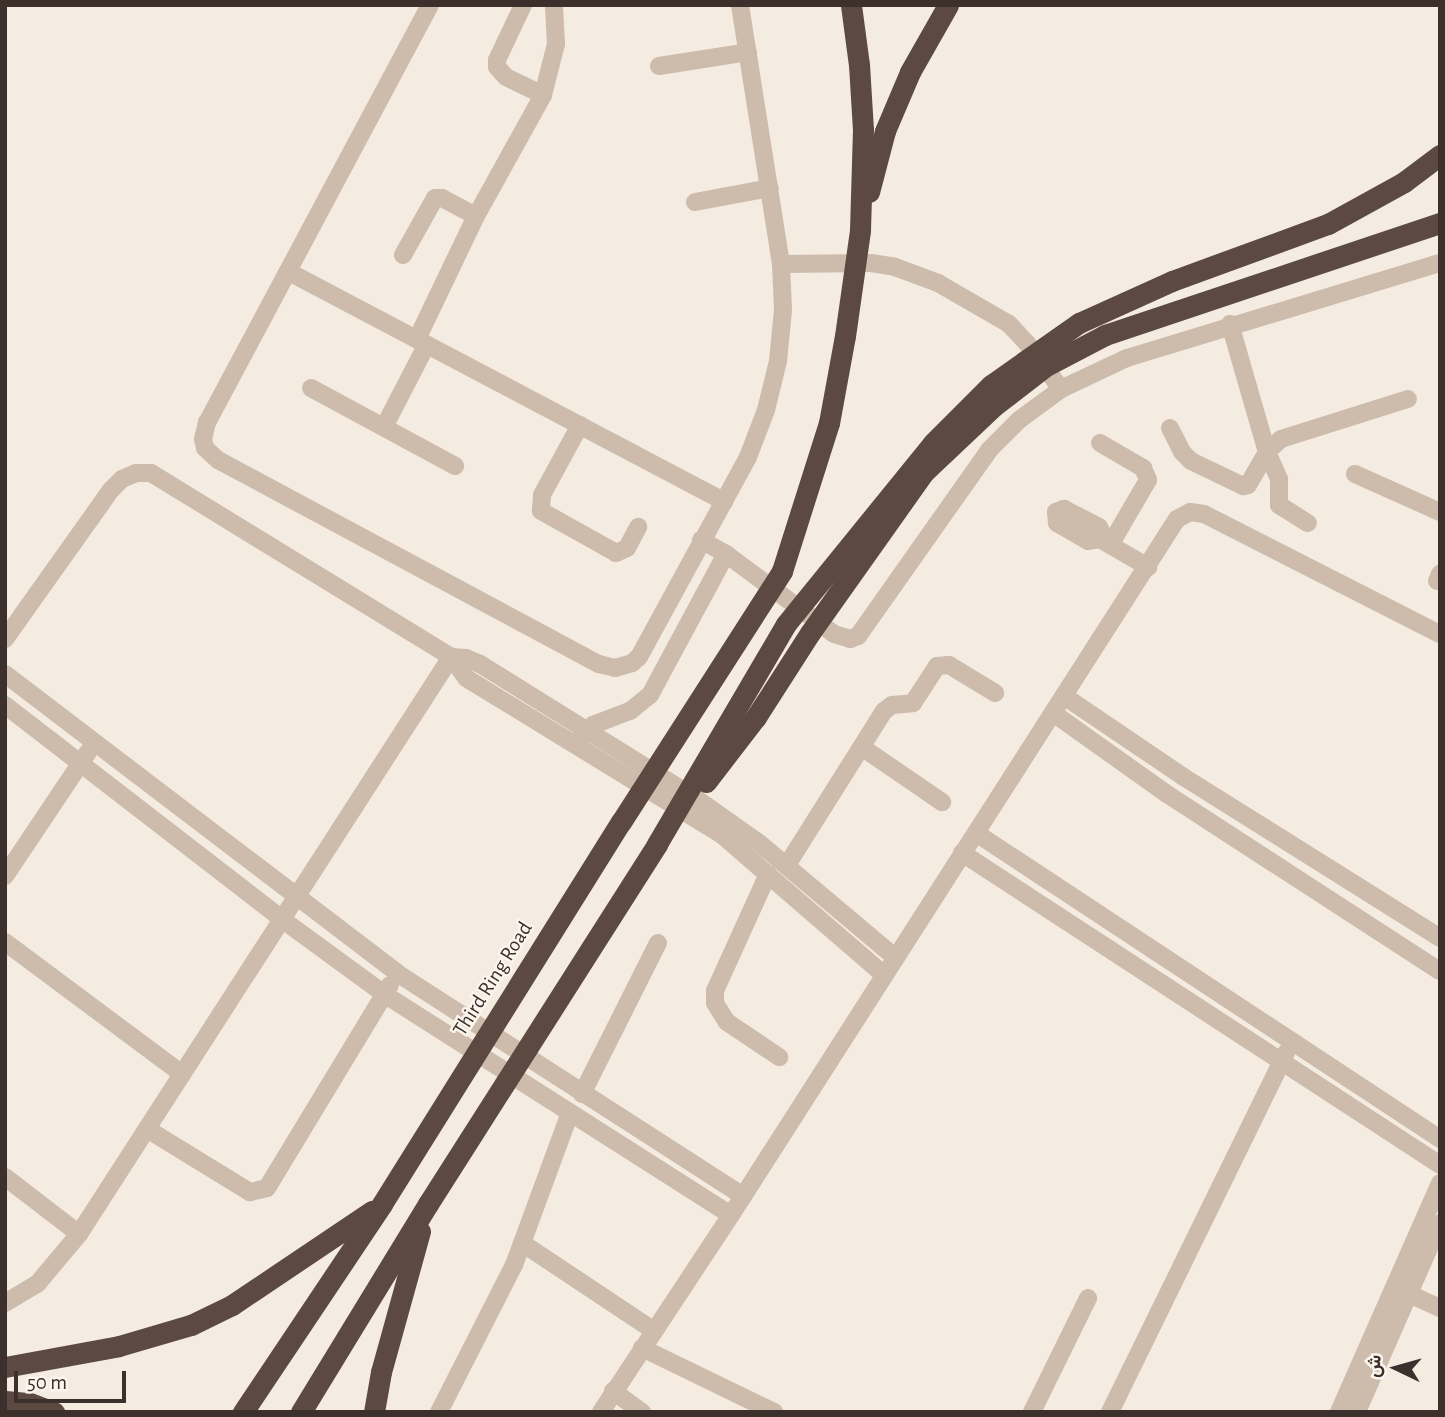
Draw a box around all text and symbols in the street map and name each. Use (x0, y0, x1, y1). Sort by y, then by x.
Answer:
street label: Third Ring Road (448, 917, 538, 1041)
north arrow (1361, 1333, 1431, 1403)
text: ش (1364, 1354, 1385, 1378)
scale bar (18, 1358, 130, 1402)
text: 50 m (27, 1372, 67, 1393)

